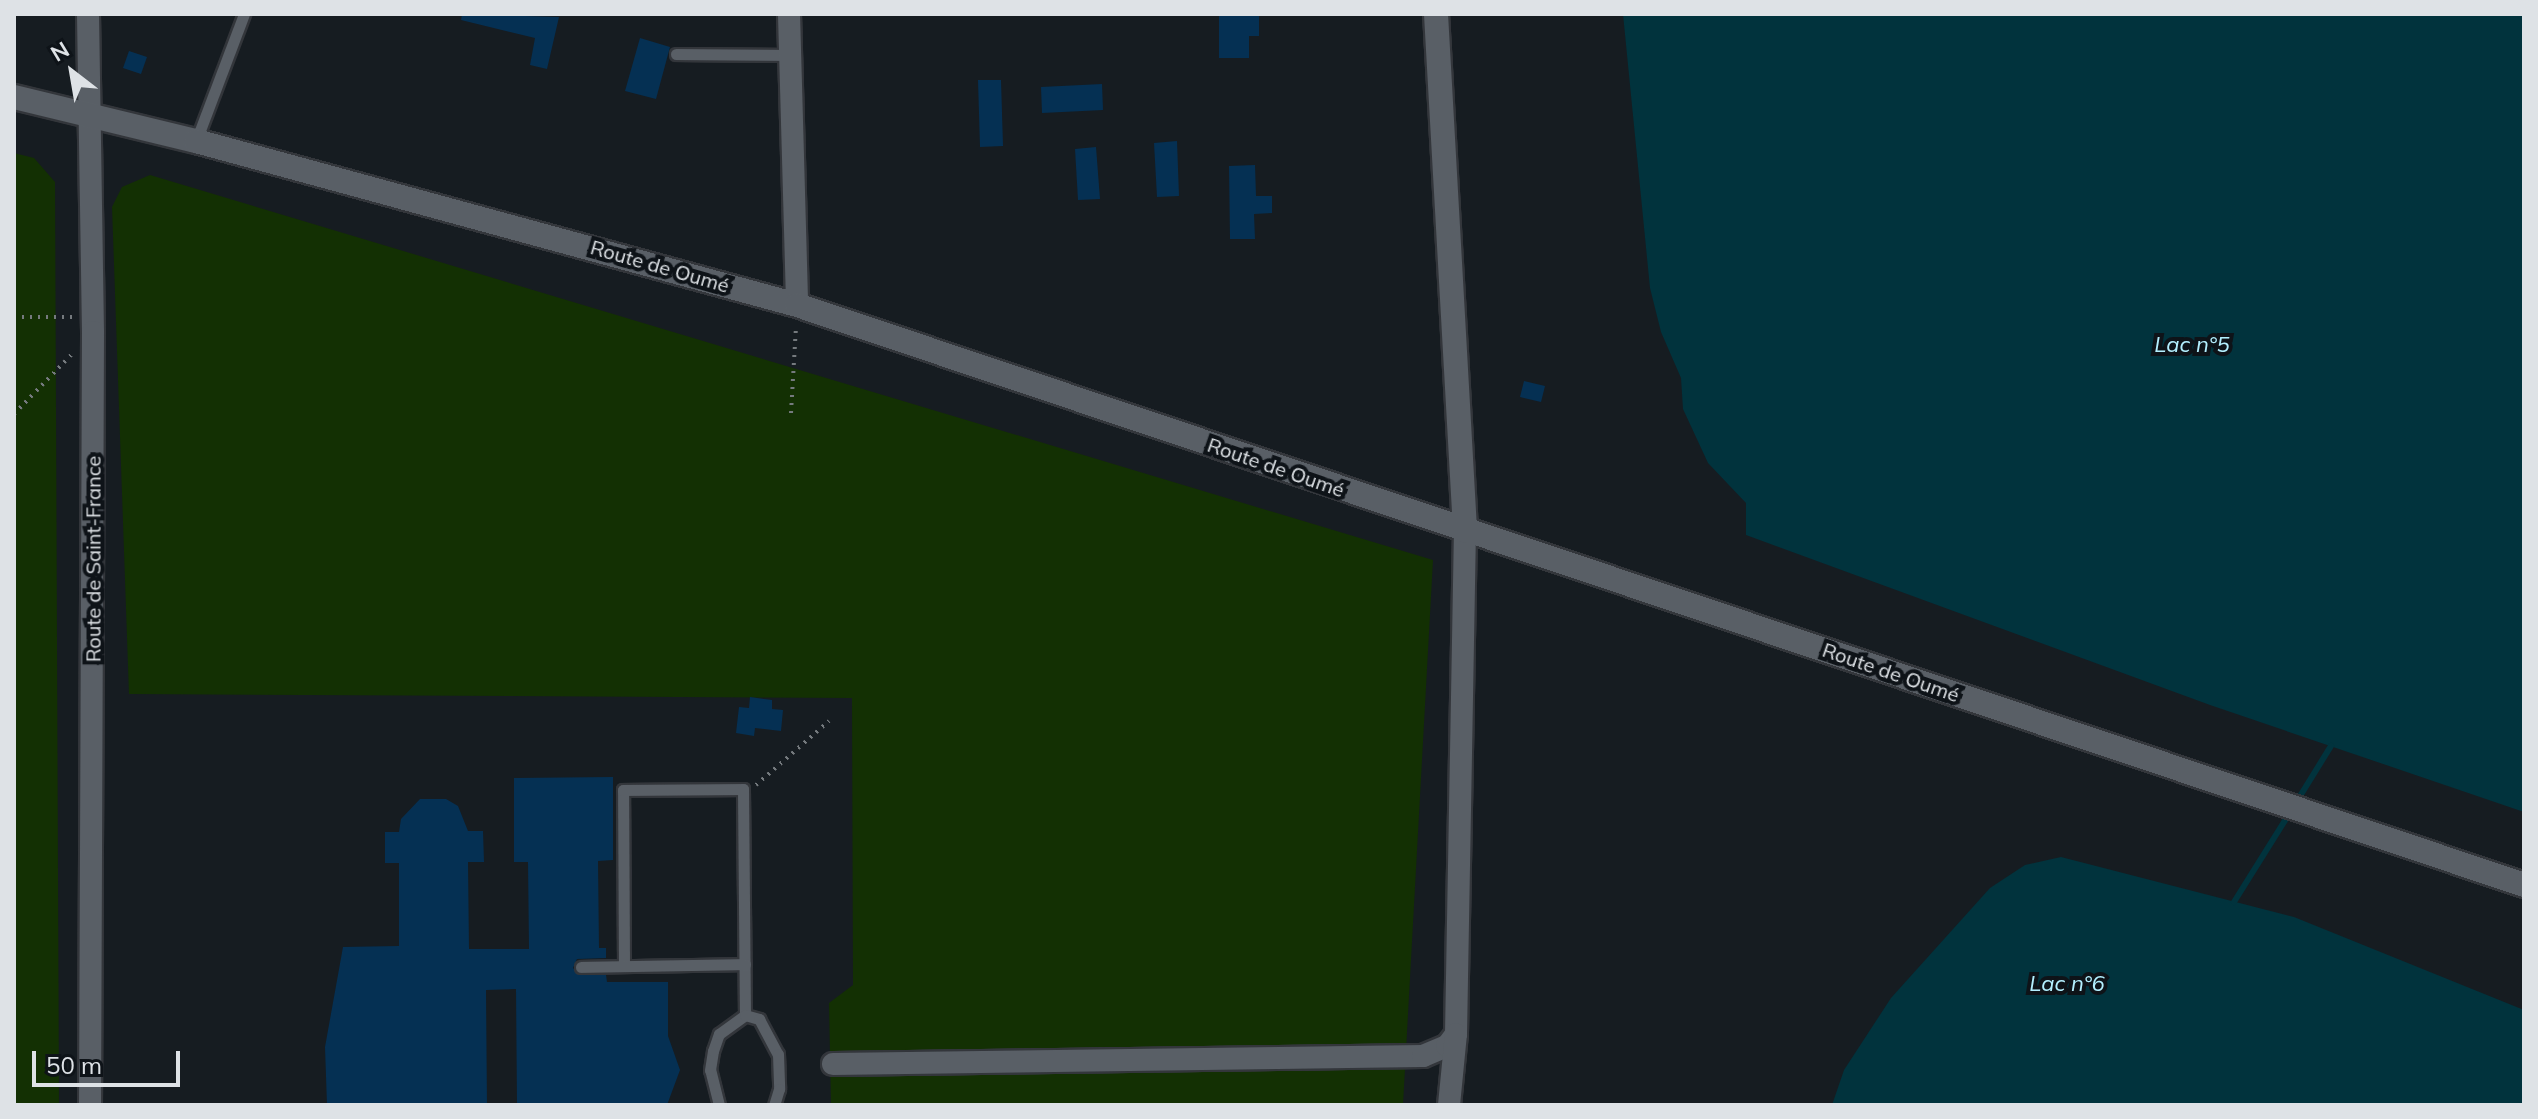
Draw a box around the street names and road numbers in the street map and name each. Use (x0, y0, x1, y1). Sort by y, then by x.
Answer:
street label: Route de Oumé (588, 235, 732, 297)
street label: Route de Oumé (1204, 432, 1348, 502)
street label: Route de Saint-France (81, 456, 105, 662)
street label: Route de Oumé (1819, 637, 1963, 707)

